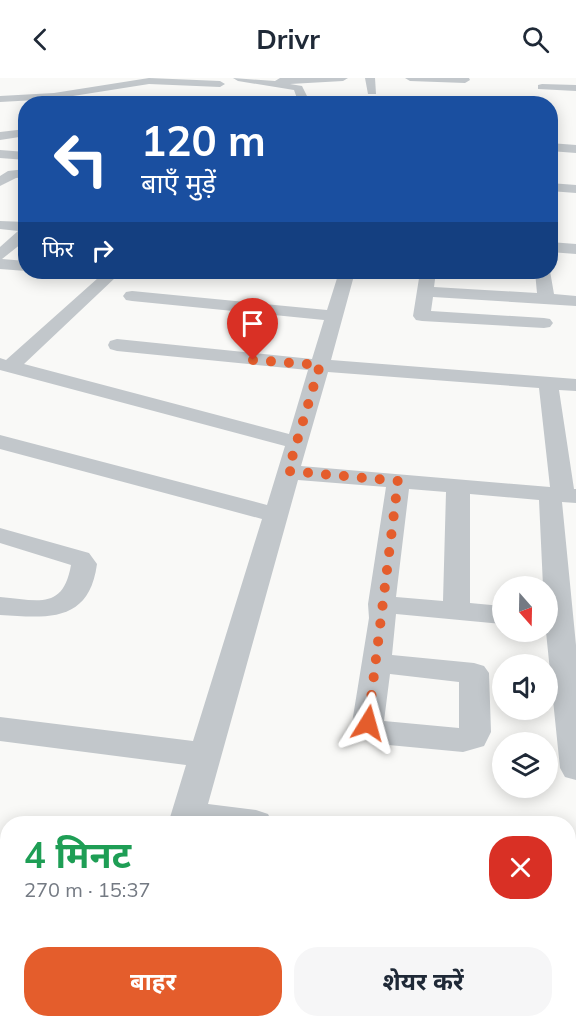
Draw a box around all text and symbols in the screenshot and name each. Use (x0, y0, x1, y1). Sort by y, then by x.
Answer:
text: Drivr (256, 22, 320, 56)
icon: back (24, 23, 57, 56)
icon: search (519, 23, 552, 56)
text: 120 m (141, 114, 266, 167)
icon: left (42, 120, 120, 198)
text: बाएँ मुड़ें (141, 166, 216, 200)
icon: right (86, 234, 119, 267)
text: फिर (42, 235, 74, 263)
pin (227, 298, 278, 360)
icon: arrive (236, 307, 269, 340)
north arrow (492, 576, 558, 642)
map controls (492, 576, 558, 798)
button: sound (492, 654, 558, 720)
position arrow (336, 691, 400, 755)
button: layers (492, 732, 558, 798)
text: 4 मिनट (24, 832, 131, 877)
button: close (489, 836, 552, 899)
text: 270 m · 15:37 (24, 877, 150, 902)
button: बाहर (24, 947, 282, 1016)
button: शेयर करें (294, 947, 552, 1016)

